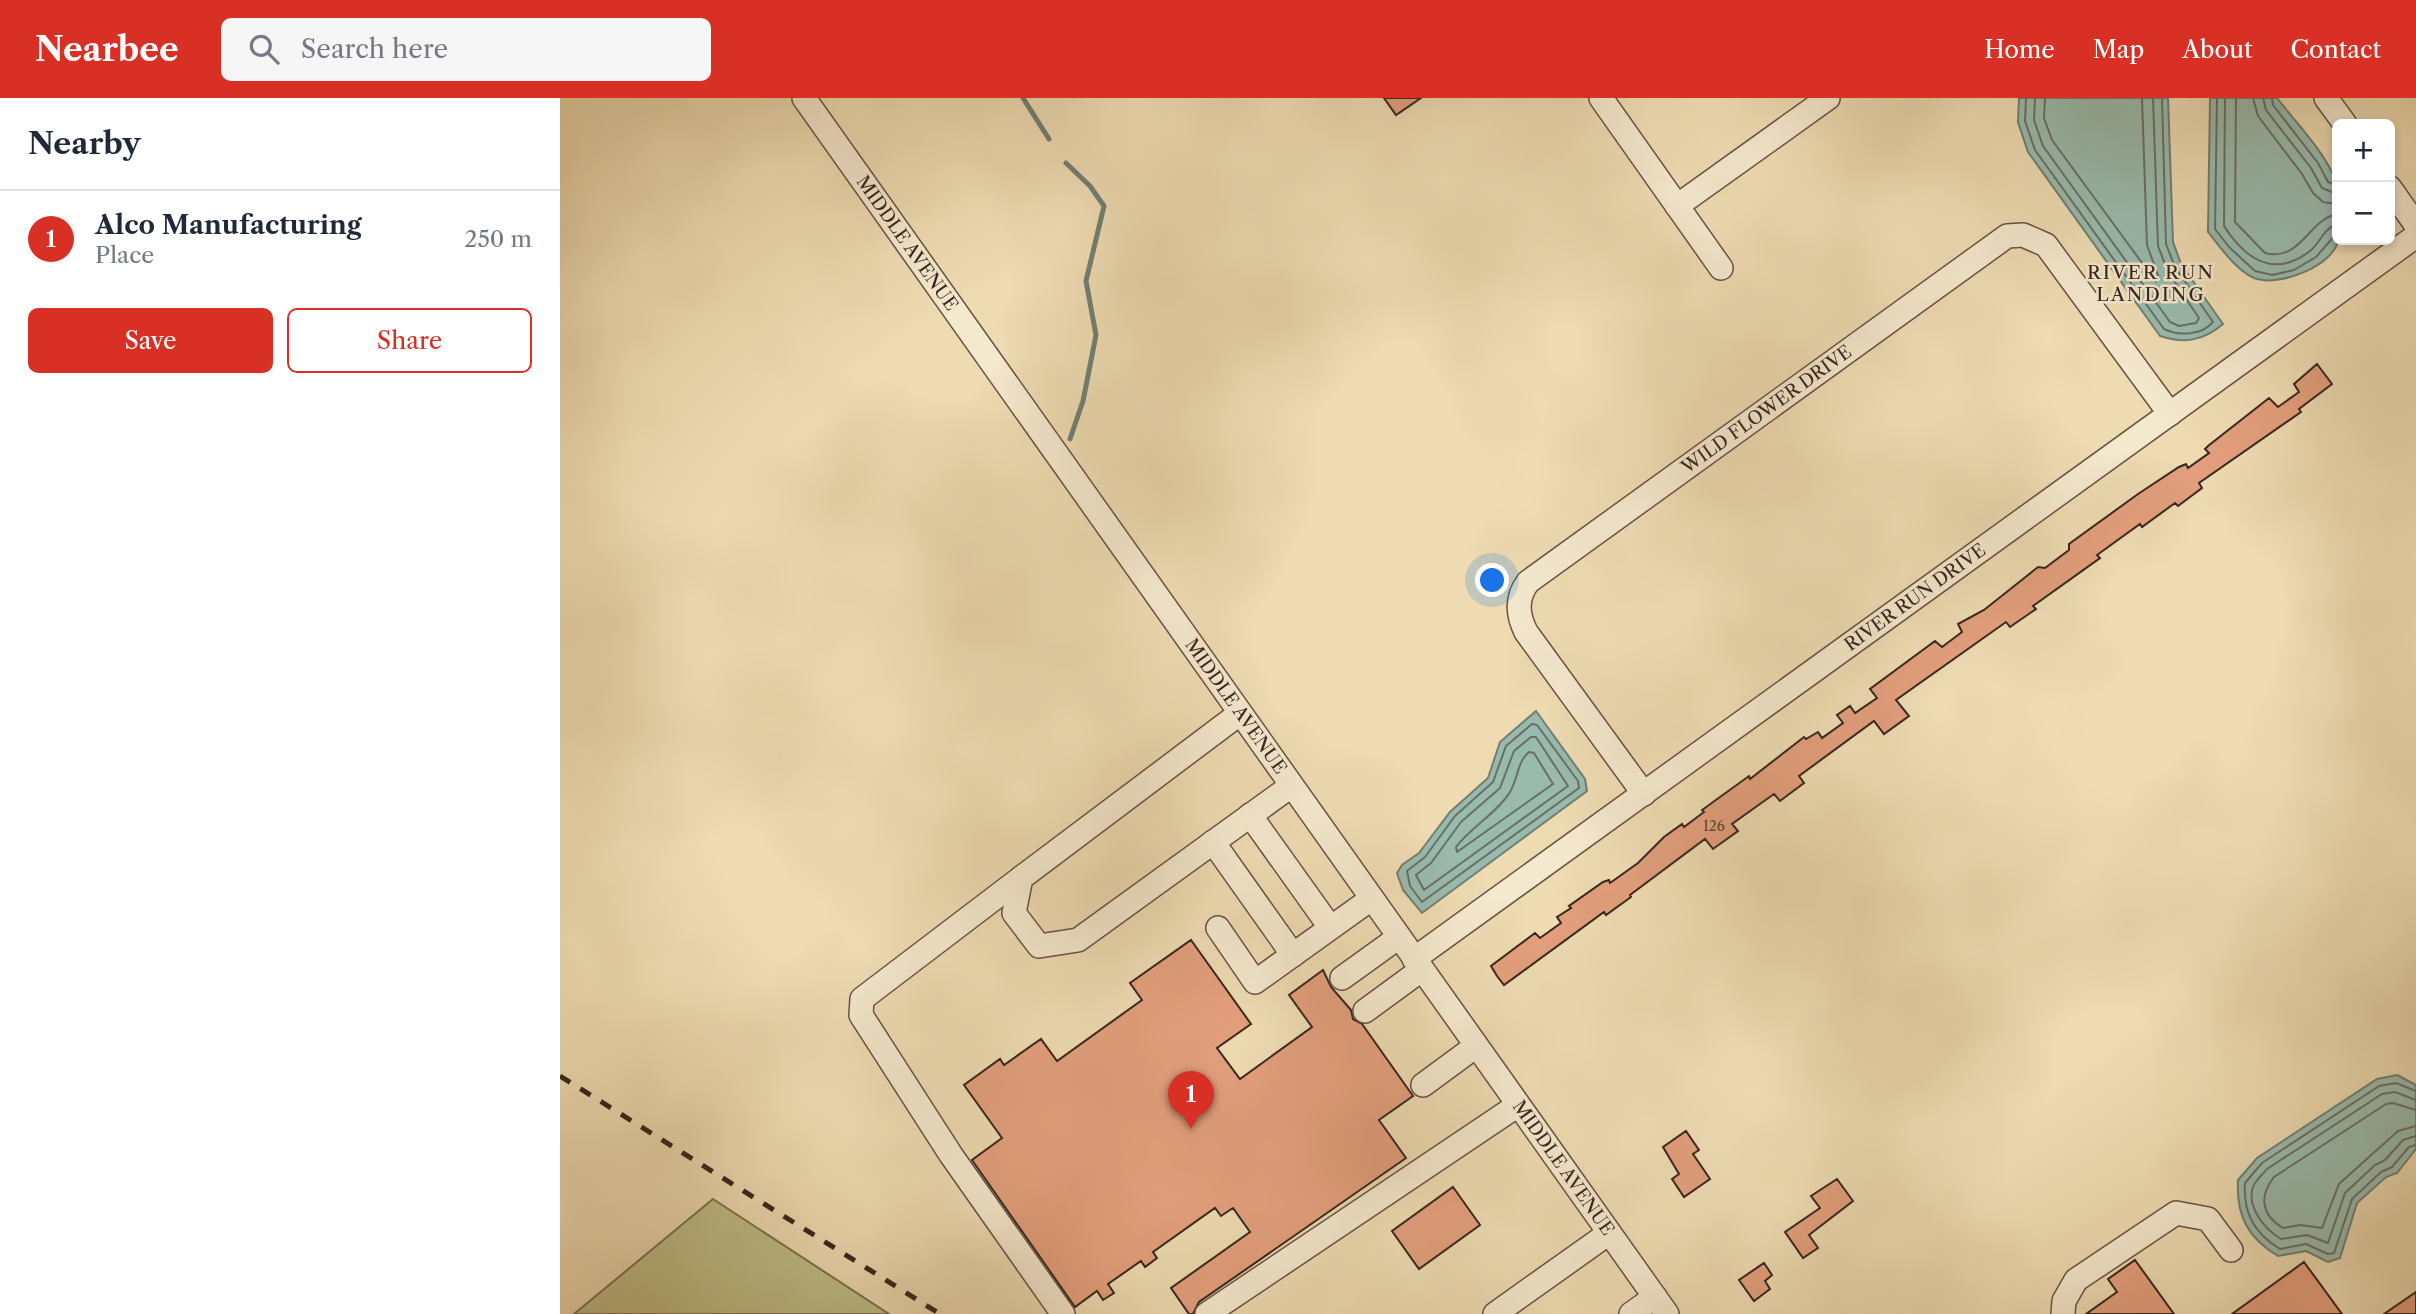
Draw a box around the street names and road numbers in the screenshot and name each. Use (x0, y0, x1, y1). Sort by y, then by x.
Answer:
street label: MIDDLE AVENUE (852, 171, 962, 315)
street label: WILD FLOWER DRIVE (1676, 341, 1856, 479)
street label: RIVER RUN DRIVE (1840, 539, 1990, 656)
street label: MIDDLE AVENUE (1180, 635, 1291, 778)
street label: MIDDLE AVENUE (1508, 1096, 1619, 1240)

